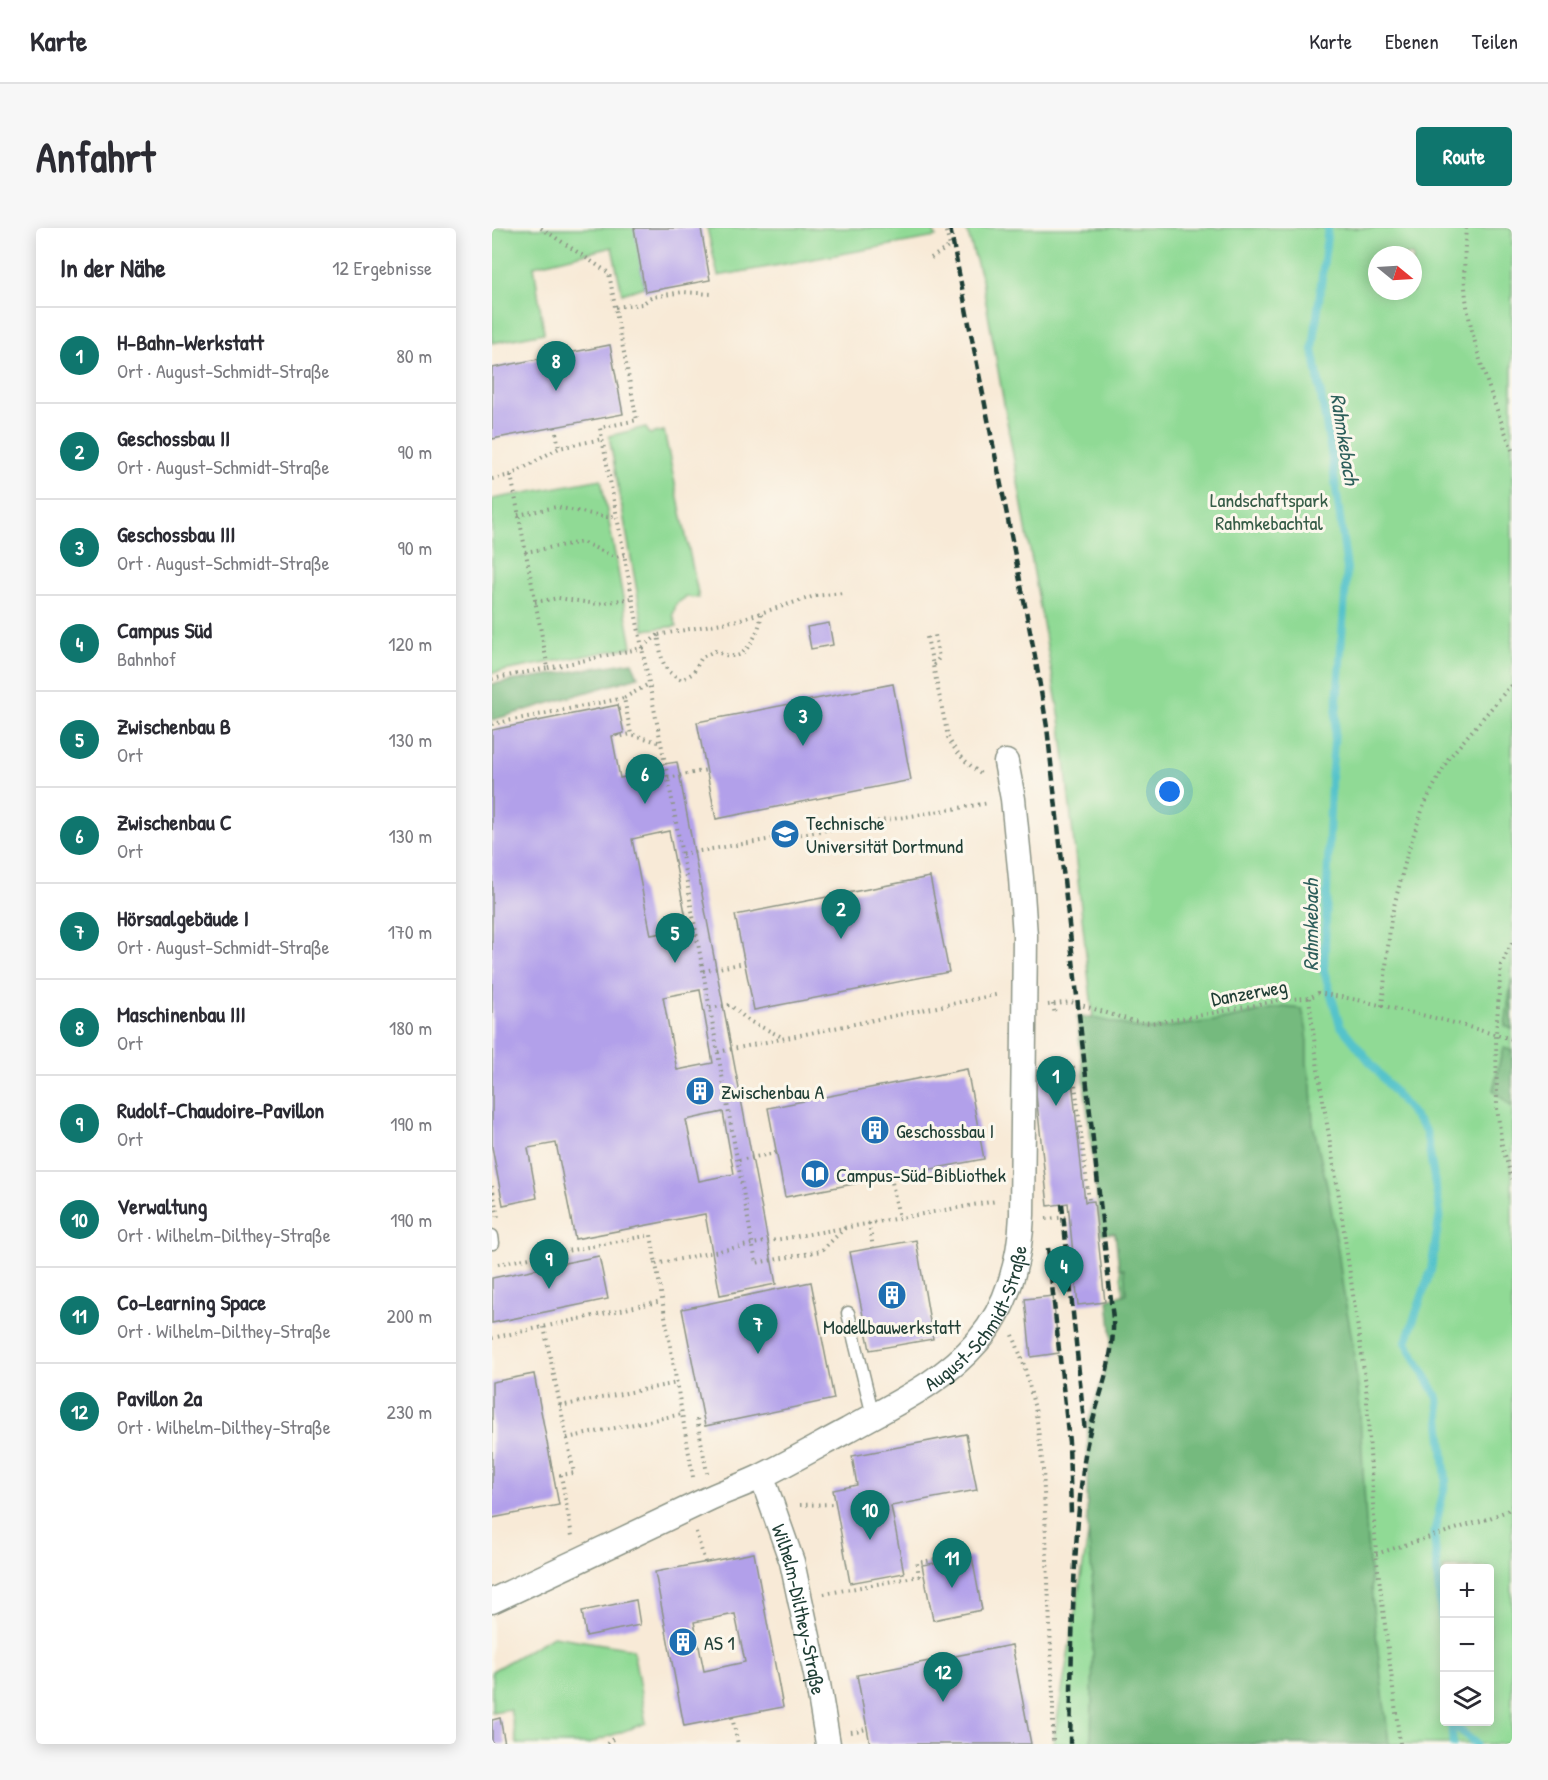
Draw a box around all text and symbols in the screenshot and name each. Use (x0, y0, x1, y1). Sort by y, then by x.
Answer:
text: Karte (30, 22, 87, 60)
text: Karte (1309, 27, 1352, 56)
text: Ebenen (1385, 27, 1439, 56)
text: Teilen (1472, 27, 1518, 56)
button: Route (1416, 127, 1512, 186)
text: Anfahrt (36, 128, 155, 185)
north arrow (1368, 246, 1422, 300)
text: In der Nähe (60, 250, 166, 285)
text: 12 Ergebnisse (332, 254, 432, 281)
text: H-Bahn-Werkstatt (117, 327, 264, 357)
text: 1 (76, 342, 83, 369)
text: 80 m (396, 342, 432, 369)
pin: 8 (536, 342, 576, 391)
text: Ort · August-Schmidt-Straße (117, 357, 330, 384)
water label: Rahmkebach (1323, 391, 1367, 488)
text: Geschossbau II (117, 423, 230, 453)
text: 2 (75, 438, 84, 465)
text: 90 m (398, 438, 432, 465)
text: Ort · August-Schmidt-Straße (117, 453, 330, 480)
park label: Landschaftspark Rahmkebachtal (1210, 486, 1328, 536)
text: Geschossbau III (117, 519, 235, 549)
text: 3 (75, 534, 84, 561)
text: 90 m (398, 534, 432, 561)
text: Ort · August-Schmidt-Straße (117, 549, 330, 576)
text: Campus Süd (117, 615, 212, 645)
text: 4 (76, 630, 83, 657)
text: 120 m (388, 630, 432, 657)
text: Bahnhof (117, 645, 176, 672)
pin: 3 (784, 696, 822, 746)
text: Zwischenbau B (117, 711, 231, 741)
text: 5 (75, 726, 84, 753)
text: 130 m (389, 726, 432, 753)
text: Ort (117, 741, 143, 768)
pin: 6 (626, 754, 664, 804)
your location (1155, 777, 1184, 806)
text: Zwischenbau C (117, 807, 232, 837)
place label: Technische Universität Dortmund (806, 809, 963, 859)
school or university icon: Technische Universität Dortmund (769, 818, 801, 850)
text: 6 (76, 822, 83, 849)
text: 130 m (389, 822, 432, 849)
text: Ort (117, 837, 143, 864)
water label: Rahmkebach (1296, 878, 1325, 971)
pin: 2 (822, 890, 860, 939)
text: Hörsaalgebäude I (117, 903, 249, 933)
pin: 5 (656, 914, 694, 963)
text: 7 (75, 918, 84, 945)
text: 170 m (388, 918, 432, 945)
text: Ort · August-Schmidt-Straße (117, 933, 330, 960)
street label: Danzerweg (1209, 972, 1289, 1012)
text: Maschinenbau III (117, 999, 246, 1029)
text: 8 (75, 1014, 84, 1041)
text: 180 m (389, 1014, 432, 1041)
text: Ort (117, 1029, 143, 1056)
pin: 1 (1036, 1056, 1076, 1106)
building icon: Zwischenbau A (684, 1075, 716, 1107)
place label: Zwischenbau A (721, 1078, 824, 1105)
text: Rudolf-Chaudoire-Pavillon (117, 1095, 324, 1125)
text: 9 (76, 1110, 83, 1137)
text: 190 m (390, 1110, 432, 1137)
building icon: Geschossbau I (859, 1114, 891, 1146)
place label: Geschossbau I (896, 1117, 994, 1144)
text: Ort (117, 1125, 143, 1152)
library icon: Campus-Süd-Bibliothek (799, 1158, 831, 1190)
place label: Campus-Süd-Bibliothek (836, 1161, 1006, 1188)
text: Verwaltung (117, 1191, 207, 1221)
text: 10 (71, 1206, 88, 1233)
text: 190 m (390, 1206, 432, 1233)
text: Ort · Wilhelm-Dilthey-Straße (117, 1221, 331, 1248)
pin: 9 (530, 1240, 568, 1289)
street label: August-Schmidt-Straße (919, 1243, 1032, 1397)
pin: 4 (1044, 1246, 1084, 1296)
building icon: Modellbauwerkstatt (876, 1279, 908, 1311)
text: Co-Learning Space (117, 1287, 266, 1317)
text: 11 (72, 1302, 87, 1329)
text: 200 m (387, 1302, 432, 1329)
pin: 7 (738, 1304, 778, 1354)
place label: Modellbauwerkstatt (823, 1313, 962, 1340)
text: Ort · Wilhelm-Dilthey-Straße (117, 1317, 331, 1344)
text: Pavillon 2a (117, 1383, 202, 1413)
text: 12 (71, 1398, 88, 1425)
text: 230 m (387, 1398, 432, 1425)
text: Ort · Wilhelm-Dilthey-Straße (117, 1413, 331, 1440)
pin: 10 (850, 1490, 890, 1540)
street label: Wilhelm-Dilthey-Straße (766, 1520, 833, 1697)
pin: 11 (932, 1538, 972, 1588)
map controls (1440, 1564, 1494, 1726)
button: + (1440, 1564, 1494, 1618)
button: − (1440, 1618, 1494, 1672)
building icon: AS 1 (667, 1626, 699, 1658)
place label: AS 1 (704, 1629, 735, 1656)
pin: 12 (924, 1652, 962, 1702)
button: layers (1440, 1672, 1494, 1726)

